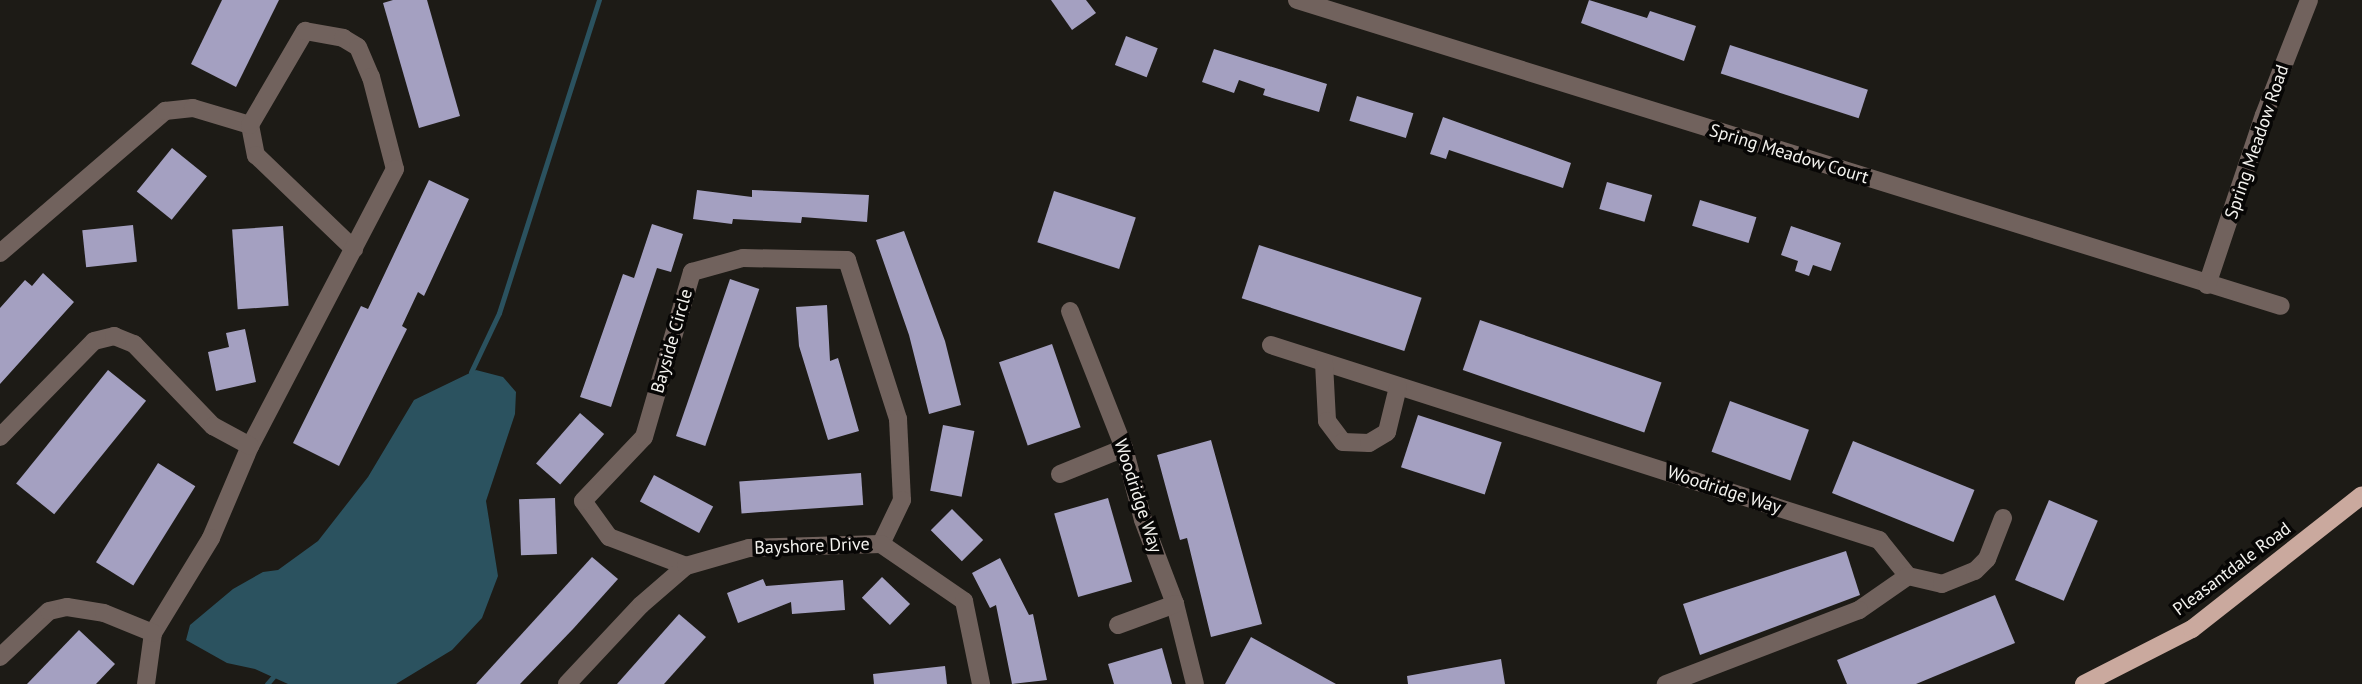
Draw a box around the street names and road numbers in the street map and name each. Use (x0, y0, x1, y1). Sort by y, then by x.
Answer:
street label: Spring Meadow Road (2220, 62, 2294, 222)
street label: Spring Meadow Court (1707, 119, 1871, 189)
street label: Bayside Circle (647, 286, 697, 396)
street label: Woodridge Way (1109, 436, 1167, 556)
street label: Woodridge Way (1664, 461, 1784, 519)
street label: Pleasantdale Road (2169, 518, 2295, 620)
street label: Bayshore Drive (754, 533, 870, 559)

